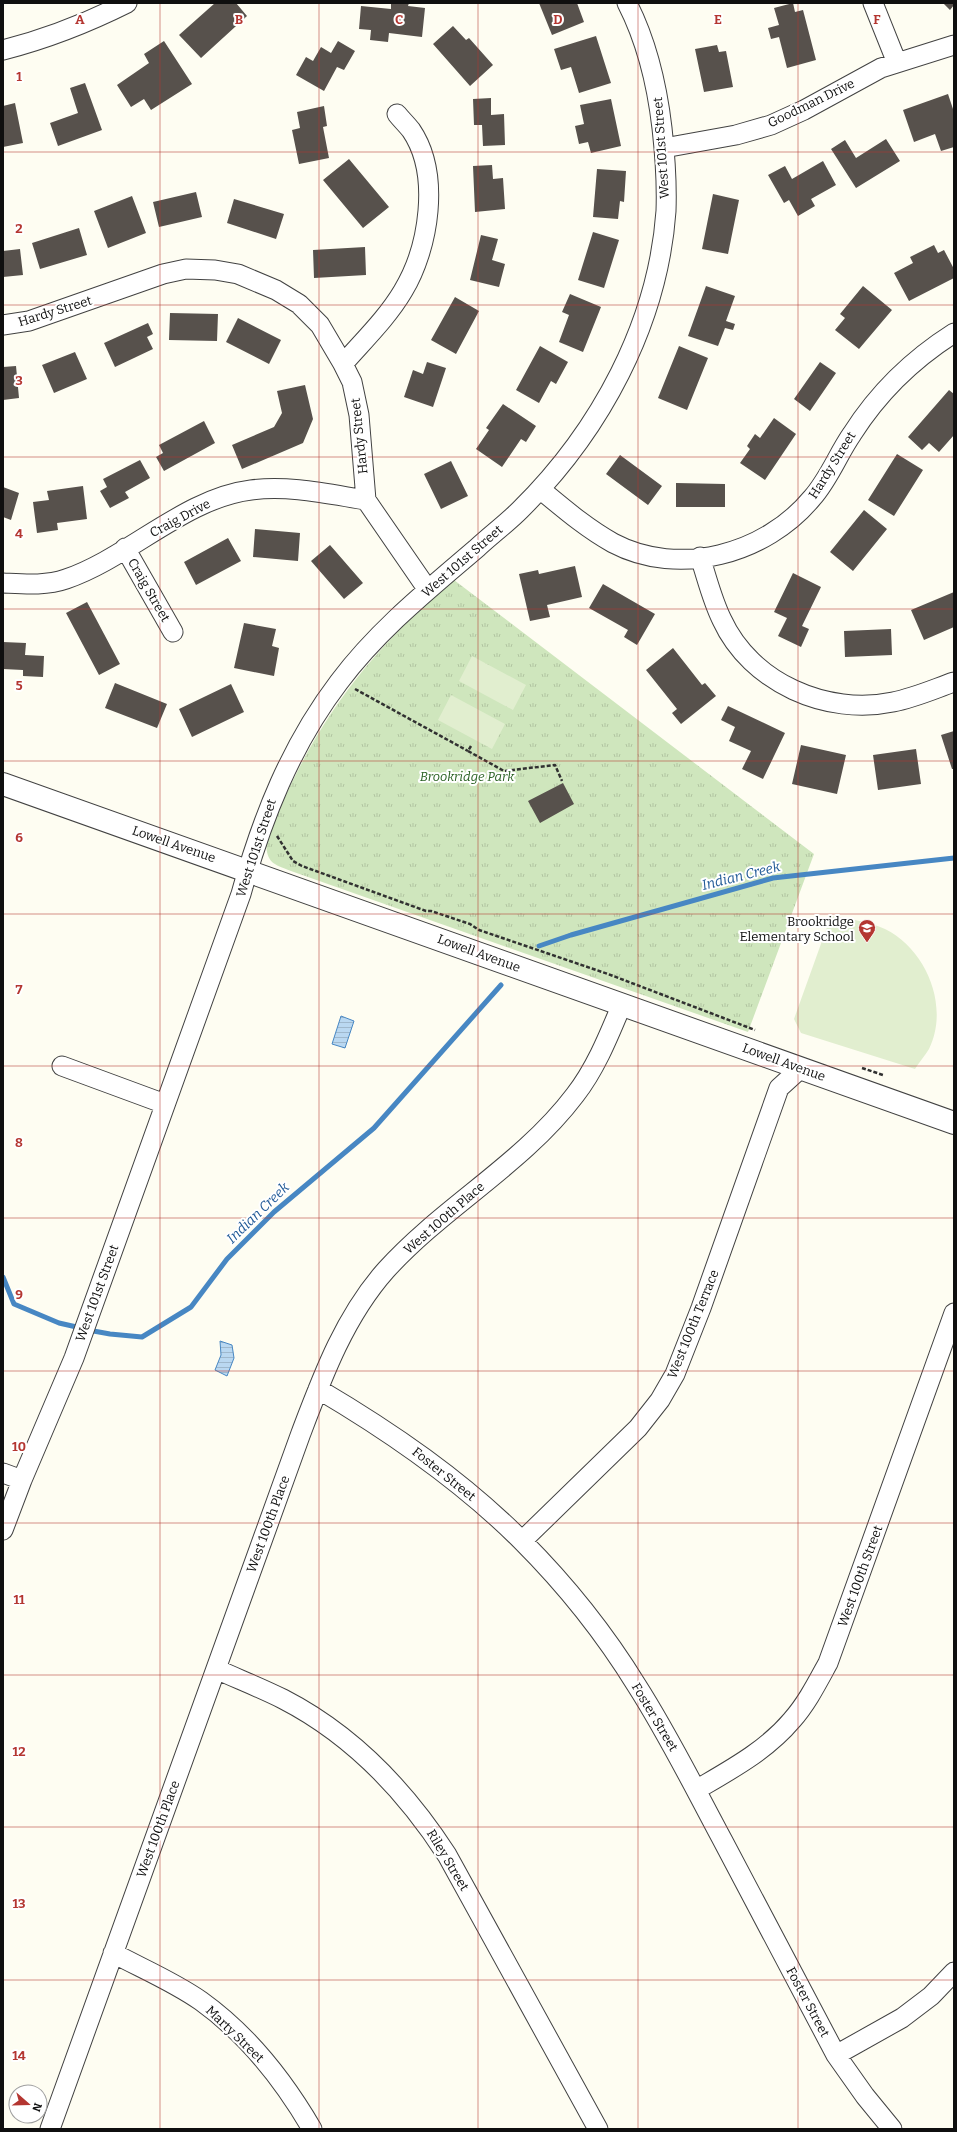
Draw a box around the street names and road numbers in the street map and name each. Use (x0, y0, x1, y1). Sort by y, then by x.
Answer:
street label: Goodman Drive (765, 76, 857, 130)
street label: West 101st Street (650, 96, 672, 199)
street label: Hardy Street (16, 293, 94, 329)
street label: Hardy Street (348, 397, 370, 475)
street label: Hardy Street (805, 428, 859, 501)
street label: Craig Drive (147, 496, 213, 540)
street label: West 101st Street (419, 522, 506, 600)
street label: Craig Street (125, 556, 173, 625)
street label: West 101st Street (233, 797, 279, 899)
street label: Lowell Avenue (130, 823, 218, 865)
street label: Lowell Avenue (435, 931, 523, 975)
street label: Lowell Avenue (740, 1040, 828, 1084)
street label: West 100th Place (401, 1179, 487, 1257)
street label: West 101st Street (72, 1242, 122, 1344)
street label: West 100th Terrace (664, 1267, 722, 1381)
street label: Foster Street (409, 1444, 479, 1504)
street label: West 100th Place (244, 1474, 292, 1574)
street label: West 100th Street (835, 1523, 885, 1629)
street label: Foster Street (629, 1680, 681, 1754)
street label: West 100th Place (134, 1779, 182, 1879)
street label: Riley Street (424, 1827, 472, 1894)
street label: Foster Street (783, 1964, 833, 2040)
street label: Marty Street (203, 2003, 267, 2066)

